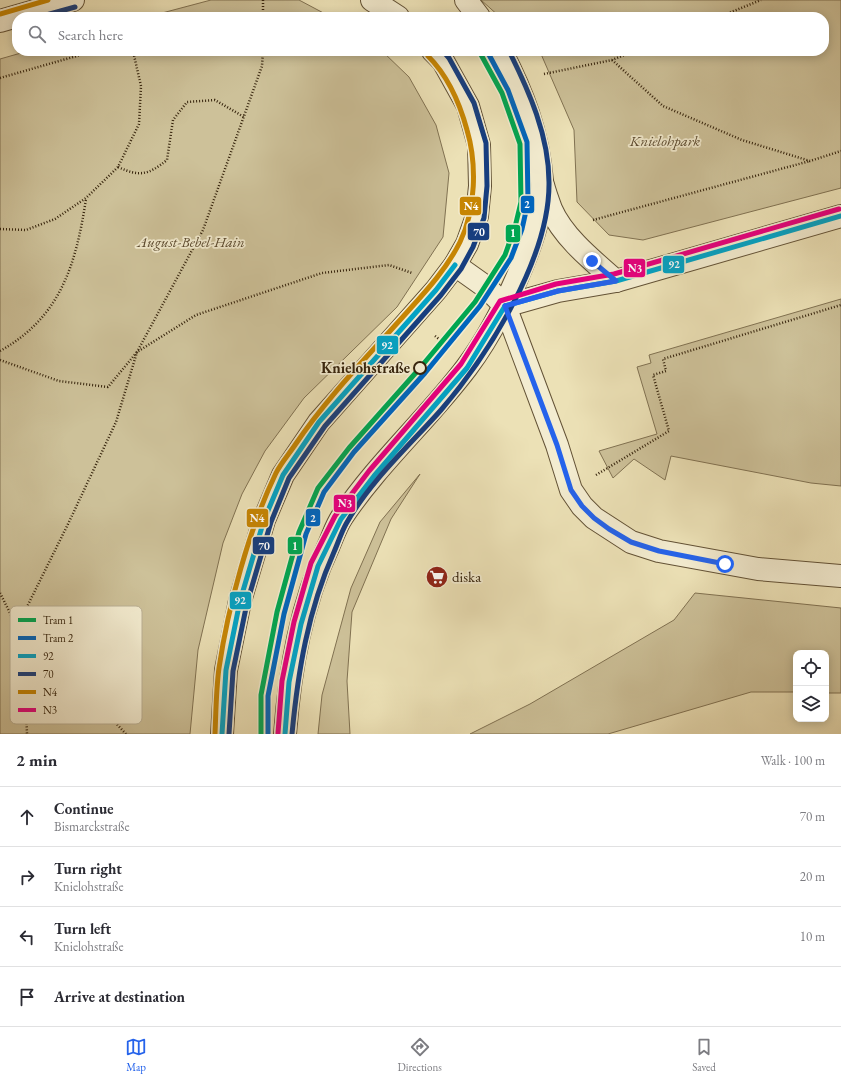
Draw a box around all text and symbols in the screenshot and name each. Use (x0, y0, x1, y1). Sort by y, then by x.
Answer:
search box (12, 12, 829, 56)
icon: search (26, 23, 48, 45)
text: Search here (58, 25, 123, 44)
park label: Knielohpark (629, 131, 700, 150)
line badge: 2 (520, 195, 535, 214)
line badge: N4 (459, 196, 482, 216)
text: 2 (524, 197, 530, 211)
text: N4 (464, 199, 479, 213)
line badge: 70 (467, 222, 490, 241)
line badge: 1 (505, 224, 521, 243)
text: 70 (473, 225, 485, 239)
text: 1 (510, 226, 516, 240)
park label: August-Bebel-Hain (136, 232, 245, 251)
route end (583, 252, 601, 270)
line badge: 92 (662, 255, 685, 274)
text: 92 (668, 257, 680, 271)
line badge: N3 (623, 258, 646, 278)
text: N3 (628, 261, 643, 275)
line badge: 92 (376, 335, 399, 355)
text: 92 (381, 338, 393, 352)
place label: Knielohstraße (321, 358, 410, 377)
marker: Knielohstraße (413, 361, 427, 375)
line badge: N3 (333, 494, 356, 513)
text: N3 (338, 496, 353, 510)
line badge: N4 (246, 508, 269, 528)
line badge: 2 (305, 508, 321, 527)
text: N4 (250, 511, 265, 525)
text: 2 (310, 511, 316, 525)
line badge: 70 (252, 536, 275, 555)
line badge: 1 (287, 536, 303, 555)
text: 70 (258, 539, 270, 553)
text: 1 (292, 539, 298, 553)
route start (716, 555, 734, 573)
supermarket icon: diska (424, 564, 450, 590)
place label: diska (452, 567, 481, 586)
line badge: 92 (229, 591, 252, 610)
text: 92 (234, 593, 246, 607)
legend (10, 606, 142, 724)
text: Tram 1 (43, 613, 73, 627)
text: Tram 2 (43, 631, 74, 645)
text: 92 (43, 649, 54, 663)
map controls (793, 650, 829, 722)
button: locate (793, 650, 829, 686)
text: 70 (43, 667, 54, 681)
text: N4 (43, 685, 58, 699)
button: layers (793, 686, 829, 722)
text: N3 (43, 703, 57, 717)
text: 2 min (16, 749, 57, 771)
text: Walk · 100 m (761, 752, 825, 769)
text: Continue (54, 799, 114, 818)
icon: ahead (16, 806, 38, 828)
text: 70 m (800, 808, 825, 825)
text: Bismarckstraße (54, 818, 129, 835)
text: Turn right (54, 859, 122, 878)
icon: right (16, 866, 38, 888)
text: 20 m (800, 868, 825, 885)
text: Knielohstraße (54, 878, 123, 895)
text: Turn left (54, 919, 111, 938)
icon: left (16, 926, 38, 948)
text: 10 m (800, 928, 825, 945)
text: Knielohstraße (54, 938, 123, 955)
icon: arrive (16, 986, 38, 1008)
text: Arrive at destination (54, 987, 185, 1006)
tab: Map (125, 1036, 147, 1074)
tab: Directions (398, 1036, 442, 1074)
tab: Saved (692, 1036, 716, 1074)

